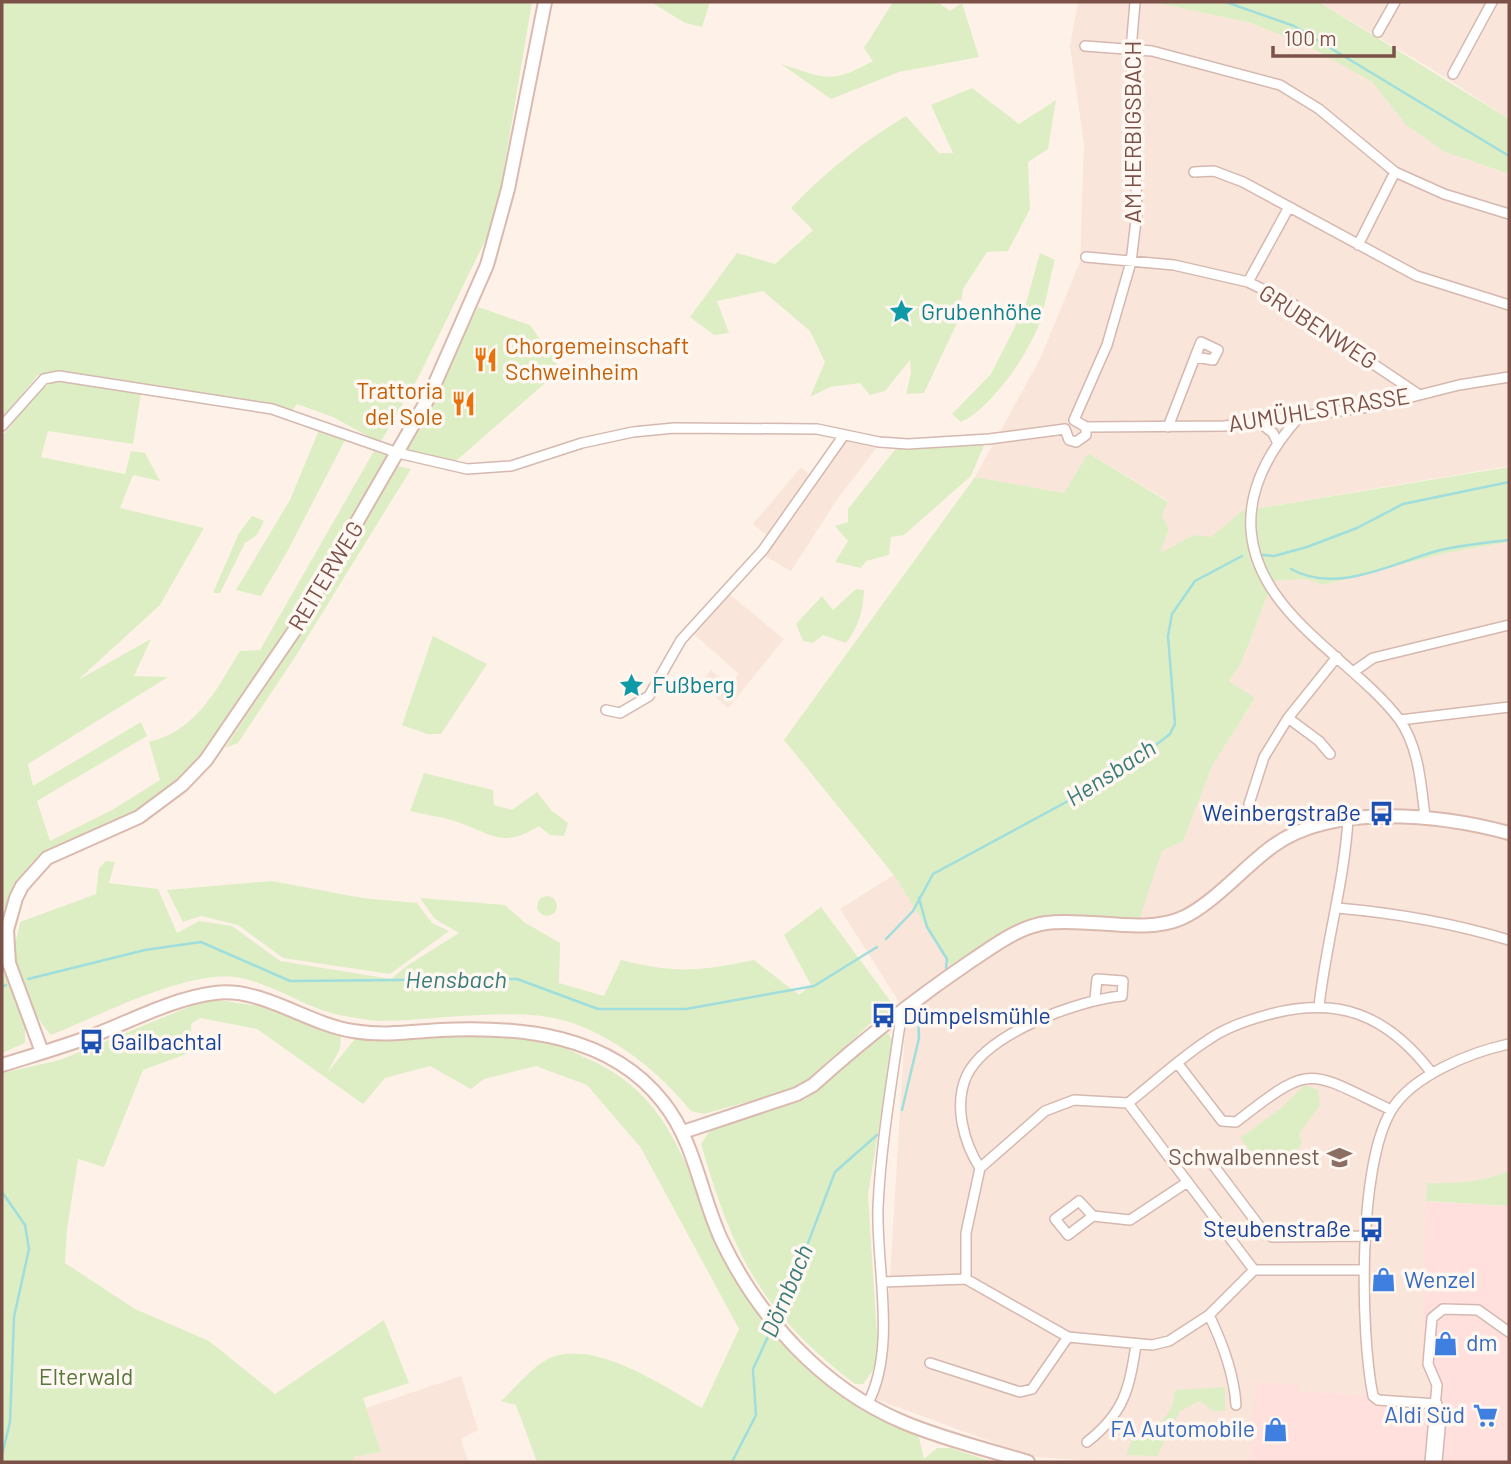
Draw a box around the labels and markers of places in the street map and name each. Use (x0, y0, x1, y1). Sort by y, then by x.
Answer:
place label: Grubenhöhe (921, 297, 1042, 325)
place icon: Grubenhöhe (887, 298, 915, 326)
place label: Chorgemeinschaft Schweinheim (505, 331, 689, 385)
restaurant icon: Chorgemeinschaft Schweinheim (471, 345, 499, 373)
place label: Trattoria del Sole (356, 376, 443, 430)
restaurant icon: Trattoria del Sole (449, 390, 477, 418)
place label: Fußberg (652, 670, 735, 698)
place icon: Fußberg (618, 671, 646, 699)
place label: Weinbergstraße (1202, 798, 1361, 826)
bus stop icon: Weinbergstraße (1367, 799, 1395, 827)
place label: Dümpelsmühle (903, 1001, 1051, 1029)
bus stop icon: Dümpelsmühle (869, 1002, 897, 1030)
place label: Gailbachtal (111, 1027, 222, 1055)
bus stop icon: Gailbachtal (77, 1028, 105, 1056)
place label: Schwalbennest (1168, 1142, 1320, 1170)
school or university icon: Schwalbennest (1326, 1143, 1354, 1171)
place label: Steubenstraße (1203, 1214, 1351, 1242)
bus stop icon: Steubenstraße (1357, 1215, 1385, 1243)
place label: Wenzel (1404, 1265, 1476, 1293)
shop icon: Wenzel (1370, 1266, 1398, 1294)
place label: dm (1466, 1328, 1498, 1356)
shop icon: dm (1432, 1329, 1460, 1357)
place label: Aldi Süd (1384, 1400, 1465, 1428)
supermarket icon: Aldi Süd (1471, 1401, 1499, 1429)
place label: FA Automobile (1110, 1414, 1255, 1442)
shop icon: FA Automobile (1261, 1415, 1289, 1443)

